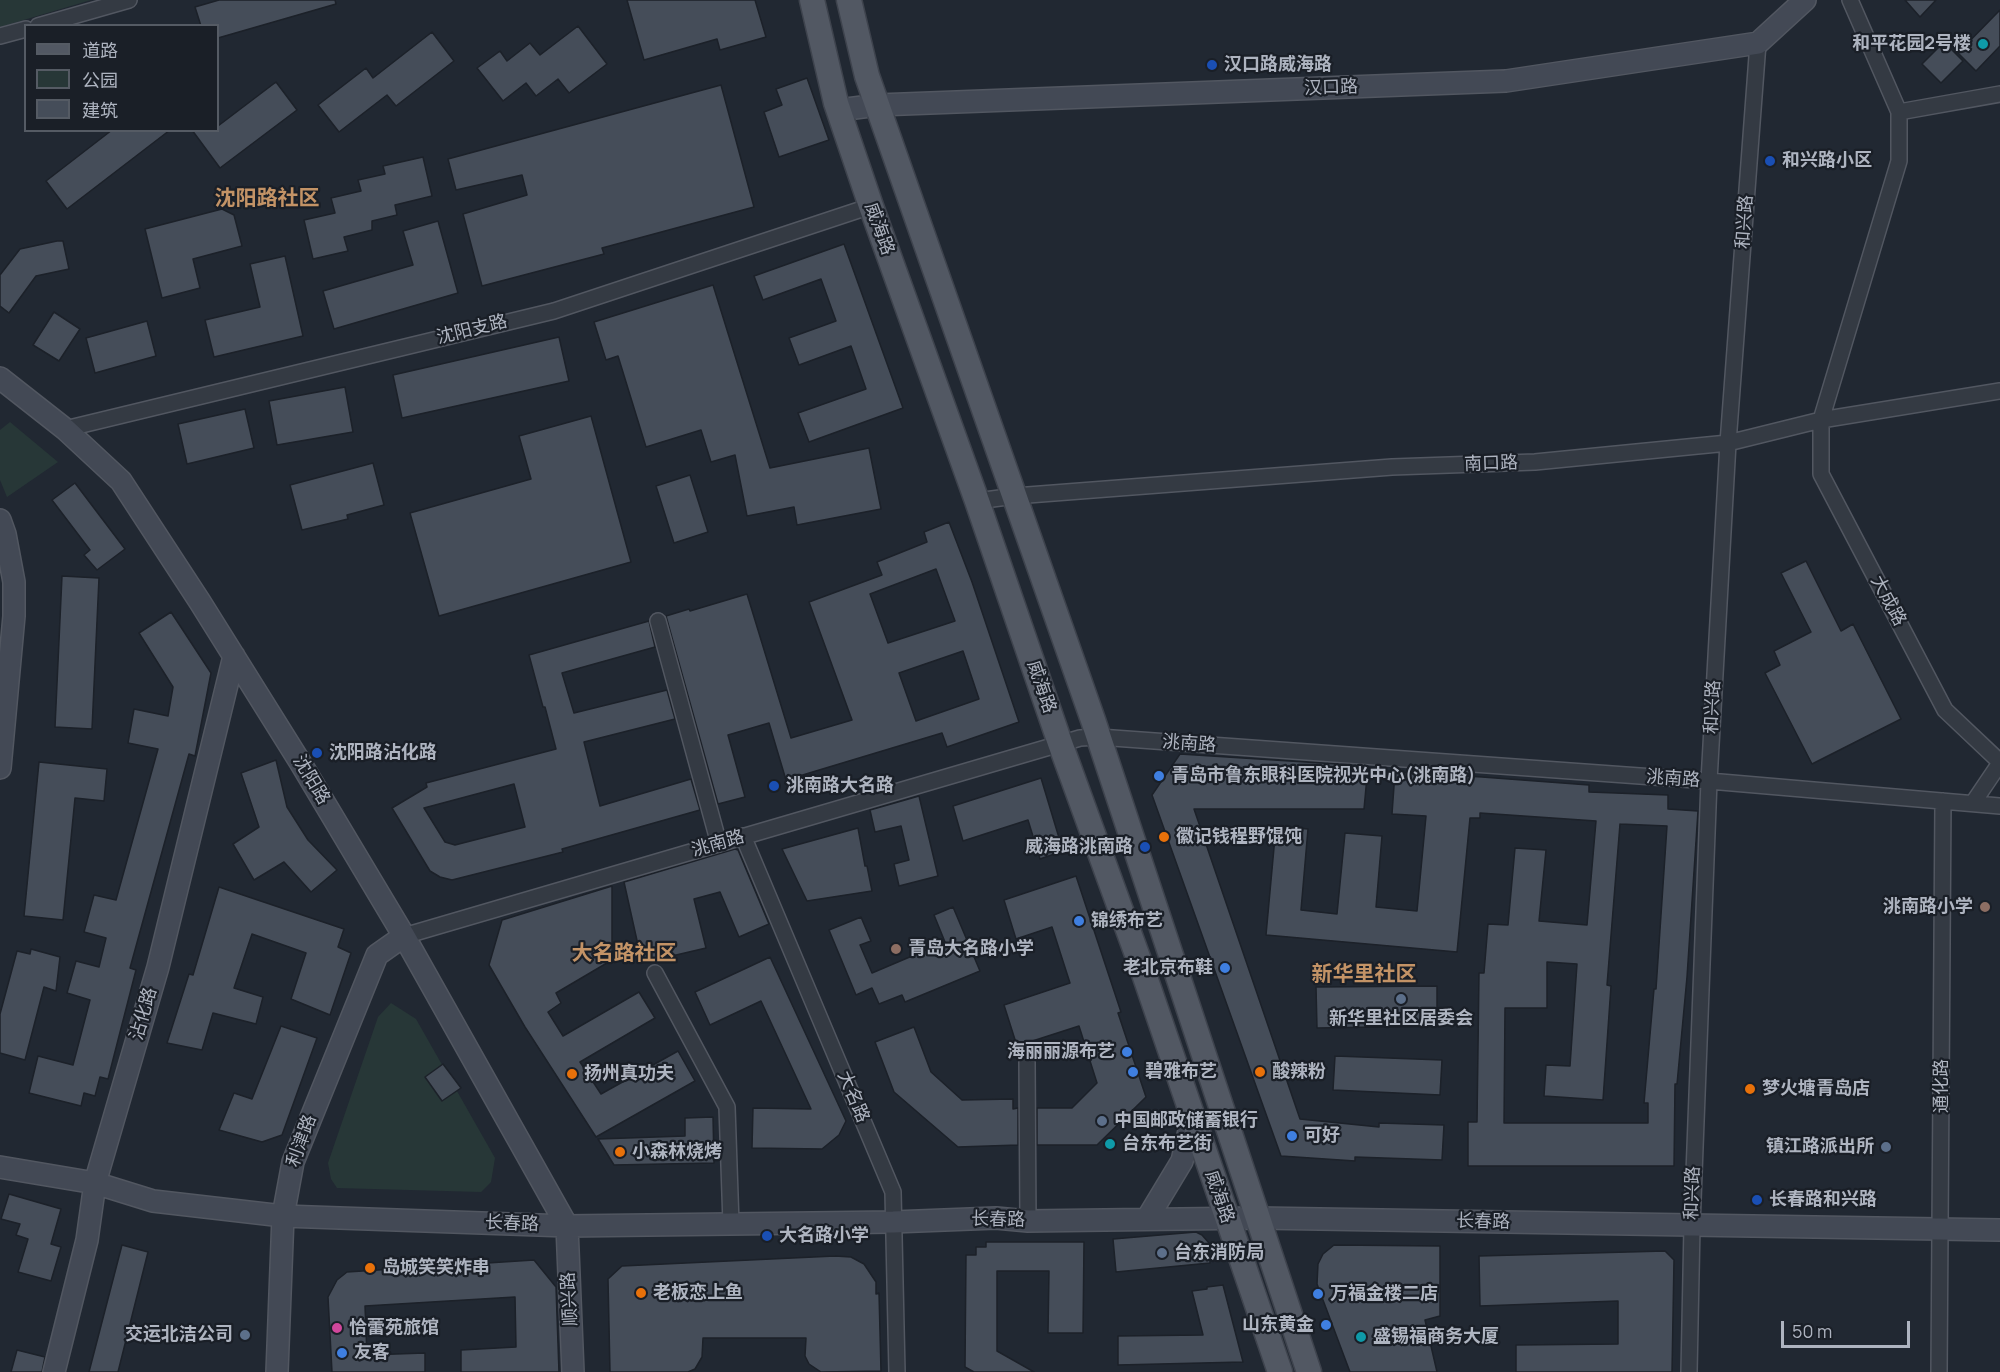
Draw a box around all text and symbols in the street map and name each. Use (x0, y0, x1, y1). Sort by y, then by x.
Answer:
legend (24, 24, 219, 132)
place label: 和平花园2号楼 (1852, 33, 1971, 55)
marker: 和平花园2号楼 (1976, 37, 1990, 51)
text: 道路 (82, 38, 118, 62)
place label: 汉口路威海路 (1224, 54, 1332, 76)
marker: 汉口路威海路 (1205, 58, 1219, 72)
text: 公园 (82, 68, 118, 92)
street label: 汉口路 (1304, 76, 1358, 100)
text: 建筑 (82, 98, 118, 122)
place label: 和兴路小区 (1782, 150, 1872, 172)
marker: 和兴路小区 (1763, 154, 1777, 168)
district label: 沈阳路社区 (215, 186, 319, 212)
street label: 和兴路 (1732, 194, 1758, 250)
street label: 威海路 (860, 200, 898, 258)
street label: 沈阳支路 (434, 311, 510, 349)
street label: 南口路 (1464, 452, 1518, 476)
street label: 大成路 (1866, 572, 1910, 630)
street label: 威海路 (1022, 658, 1060, 716)
street label: 和兴路 (1701, 679, 1725, 735)
street label: 洮南路 (1161, 731, 1217, 757)
place label: 沈阳路沾化路 (329, 742, 437, 764)
marker: 沈阳路沾化路 (310, 746, 324, 760)
street label: 沈阳路 (288, 751, 334, 809)
place label: 青岛市鲁东眼科医院视光中心(洮南路) (1171, 765, 1475, 787)
street label: 洮南路 (1645, 766, 1701, 792)
marker: 青岛市鲁东眼科医院视光中心(洮南路) (1152, 769, 1166, 783)
place label: 洮南路大名路 (786, 775, 894, 797)
marker: 洮南路大名路 (767, 779, 781, 793)
street label: 洮南路 (689, 826, 747, 862)
place label: 徽记钱程野馄饨 (1176, 826, 1302, 848)
marker: 徽记钱程野馄饨 (1157, 830, 1171, 844)
place label: 威海路洮南路 (1025, 836, 1133, 858)
marker: 威海路洮南路 (1138, 840, 1152, 854)
place label: 洮南路小学 (1883, 896, 1973, 918)
marker: 洮南路小学 (1978, 900, 1992, 914)
place label: 锦绣布艺 (1091, 910, 1163, 932)
marker: 锦绣布艺 (1072, 914, 1086, 928)
place label: 青岛大名路小学 (908, 938, 1034, 960)
district label: 大名路社区 (572, 941, 676, 967)
marker: 青岛大名路小学 (889, 942, 903, 956)
place label: 老北京布鞋 (1123, 957, 1213, 979)
marker: 老北京布鞋 (1218, 961, 1232, 975)
district label: 新华里社区 (1312, 962, 1416, 988)
street label: 沾化路 (126, 985, 162, 1043)
marker: 新华里社区居委会 (1394, 992, 1408, 1006)
place label: 新华里社区居委会 (1329, 1008, 1473, 1030)
place label: 海丽丽源布艺 (1007, 1041, 1115, 1063)
marker: 海丽丽源布艺 (1120, 1045, 1134, 1059)
street label: 通化路 (1931, 1059, 1953, 1113)
place label: 碧雅布艺 (1145, 1061, 1217, 1083)
place label: 酸辣粉 (1272, 1061, 1326, 1083)
place label: 扬州真功夫 (584, 1063, 674, 1085)
marker: 碧雅布艺 (1126, 1065, 1140, 1079)
marker: 酸辣粉 (1253, 1065, 1267, 1079)
marker: 扬州真功夫 (565, 1067, 579, 1081)
street label: 大名路 (833, 1068, 873, 1126)
place label: 梦火塘青岛店 (1762, 1078, 1870, 1100)
marker: 梦火塘青岛店 (1743, 1082, 1757, 1096)
place label: 中国邮政储蓄银行 (1114, 1110, 1258, 1132)
street label: 利津路 (283, 1112, 321, 1170)
marker: 中国邮政储蓄银行 (1095, 1114, 1109, 1128)
place label: 可好 (1304, 1125, 1340, 1147)
marker: 可好 (1285, 1129, 1299, 1143)
place label: 台东布艺街 (1122, 1133, 1212, 1155)
place label: 镇江路派出所 (1766, 1136, 1874, 1158)
marker: 台东布艺街 (1103, 1137, 1117, 1151)
marker: 镇江路派出所 (1879, 1140, 1893, 1154)
place label: 小森林烧烤 (632, 1141, 722, 1163)
marker: 小森林烧烤 (613, 1145, 627, 1159)
street label: 和兴路 (1681, 1166, 1705, 1220)
street label: 威海路 (1200, 1168, 1238, 1226)
place label: 长春路和兴路 (1769, 1189, 1877, 1211)
marker: 长春路和兴路 (1750, 1193, 1764, 1207)
street label: 长春路 (971, 1209, 1025, 1231)
street label: 长春路 (1456, 1211, 1510, 1233)
street label: 长春路 (485, 1212, 539, 1236)
place label: 大名路小学 (779, 1225, 869, 1247)
marker: 大名路小学 (760, 1229, 774, 1243)
place label: 台东消防局 (1174, 1242, 1264, 1264)
marker: 台东消防局 (1155, 1246, 1169, 1260)
place label: 岛城笑笑炸串 (382, 1257, 490, 1279)
marker: 岛城笑笑炸串 (363, 1261, 377, 1275)
street label: 顺兴路 (558, 1271, 582, 1327)
place label: 老板恋上鱼 (653, 1282, 743, 1304)
place label: 万福金楼二店 (1330, 1283, 1438, 1305)
marker: 老板恋上鱼 (634, 1286, 648, 1300)
marker: 万福金楼二店 (1311, 1287, 1325, 1301)
scale bar (1784, 1309, 1913, 1347)
place label: 山东黄金 (1242, 1314, 1314, 1336)
place label: 恰蕾苑旅馆 (349, 1317, 439, 1339)
marker: 山东黄金 (1319, 1318, 1333, 1332)
text: 50 m (1792, 1319, 1832, 1343)
marker: 恰蕾苑旅馆 (330, 1321, 344, 1335)
place label: 交运北洁公司 (125, 1324, 233, 1346)
place label: 盛锡福商务大厦 (1373, 1326, 1499, 1348)
marker: 交运北洁公司 (238, 1328, 252, 1342)
marker: 盛锡福商务大厦 (1354, 1330, 1368, 1344)
place label: 友客 (354, 1342, 390, 1364)
marker: 友客 (335, 1346, 349, 1360)

